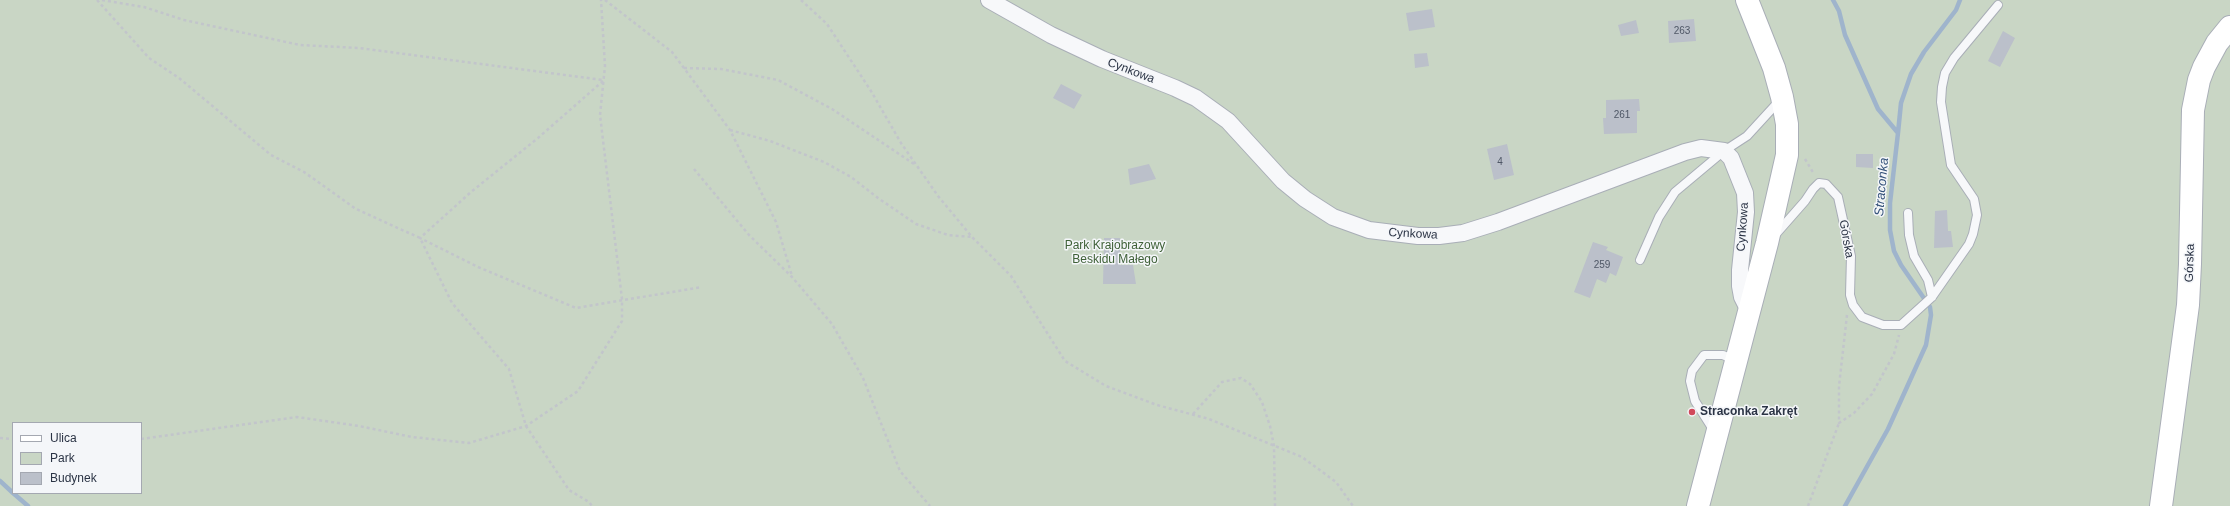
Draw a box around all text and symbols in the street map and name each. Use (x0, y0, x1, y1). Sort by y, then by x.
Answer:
house number: 263 (1674, 25, 1690, 37)
street label: Cynkowa (1105, 55, 1157, 87)
house number: 261 (1614, 109, 1630, 121)
house number: 4 (1497, 156, 1503, 168)
water label: Straconka (1872, 157, 1892, 217)
street label: Cynkowa (1734, 202, 1752, 252)
street label: Górska (1836, 219, 1856, 259)
street label: Cynkowa (1388, 226, 1438, 242)
park label: Park Krajobrazowy Beskidu Małego (1065, 239, 1165, 267)
street label: Górska (2182, 243, 2198, 283)
house number: 259 (1594, 259, 1610, 271)
place label: Straconka Zakręt (1700, 405, 1797, 419)
marker: Straconka Zakręt (1687, 407, 1697, 417)
legend (12, 422, 142, 494)
text: Ulica (50, 431, 77, 445)
text: Park (50, 451, 75, 465)
text: Budynek (50, 471, 97, 485)

